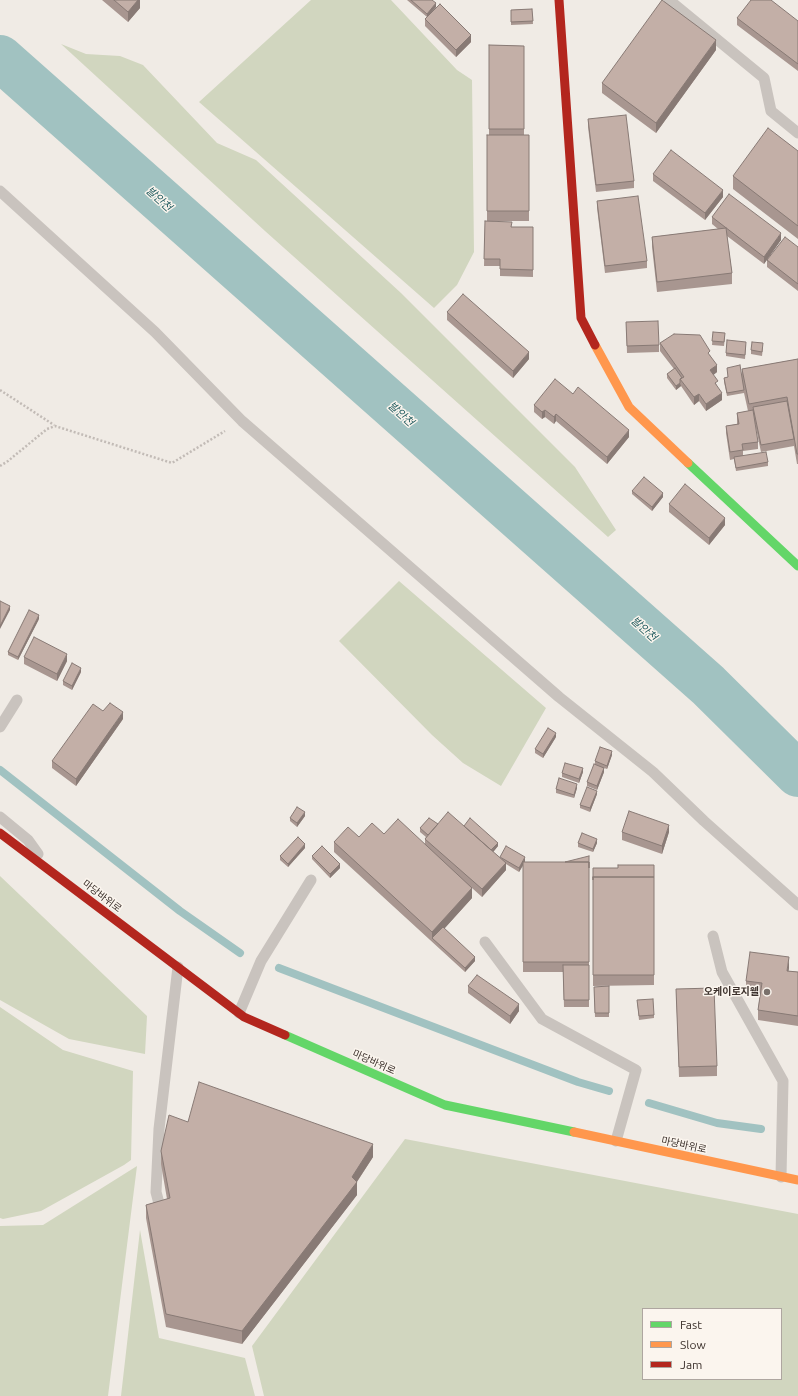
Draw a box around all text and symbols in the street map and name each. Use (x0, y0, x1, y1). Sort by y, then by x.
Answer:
water label: 발안천 (143, 184, 175, 214)
water label: 발안천 (385, 399, 417, 429)
water label: 발안천 (628, 614, 660, 644)
street label: 마당바위로 (80, 877, 124, 915)
place label: 오케이로지웰 (704, 986, 759, 998)
marker: 오케이로지웰 (762, 987, 772, 997)
street label: 마당바위로 (351, 1047, 397, 1077)
street label: 마당바위로 (660, 1134, 708, 1156)
legend (642, 1308, 782, 1380)
text: Fast (680, 1318, 702, 1331)
text: Slow (680, 1338, 706, 1351)
text: Jam (680, 1358, 702, 1371)

